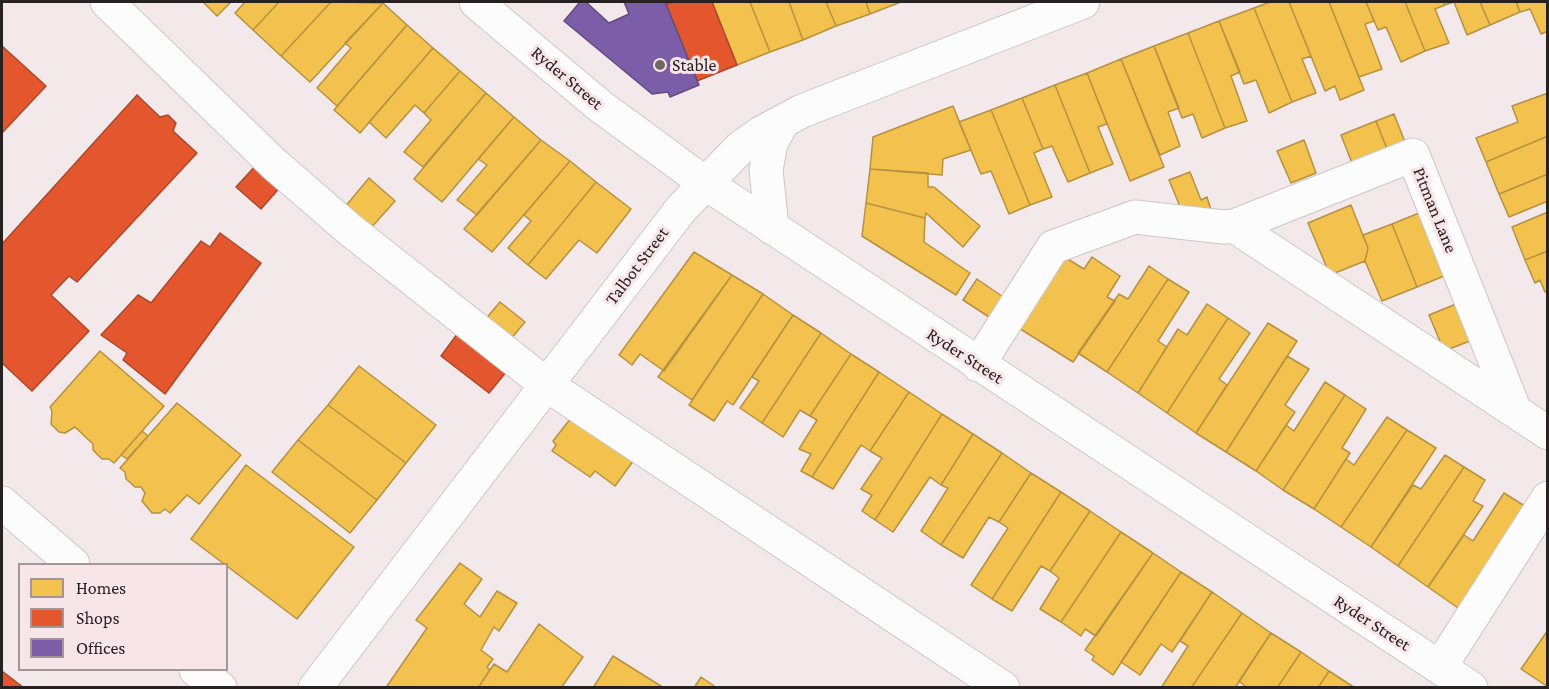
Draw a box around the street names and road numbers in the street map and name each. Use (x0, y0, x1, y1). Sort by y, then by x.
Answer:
street label: Ryder Street (527, 42, 607, 114)
street label: Pitman Lane (1408, 164, 1462, 256)
street label: Talbot Street (601, 223, 673, 309)
street label: Ryder Street (923, 323, 1007, 389)
street label: Ryder Street (1330, 590, 1414, 656)

